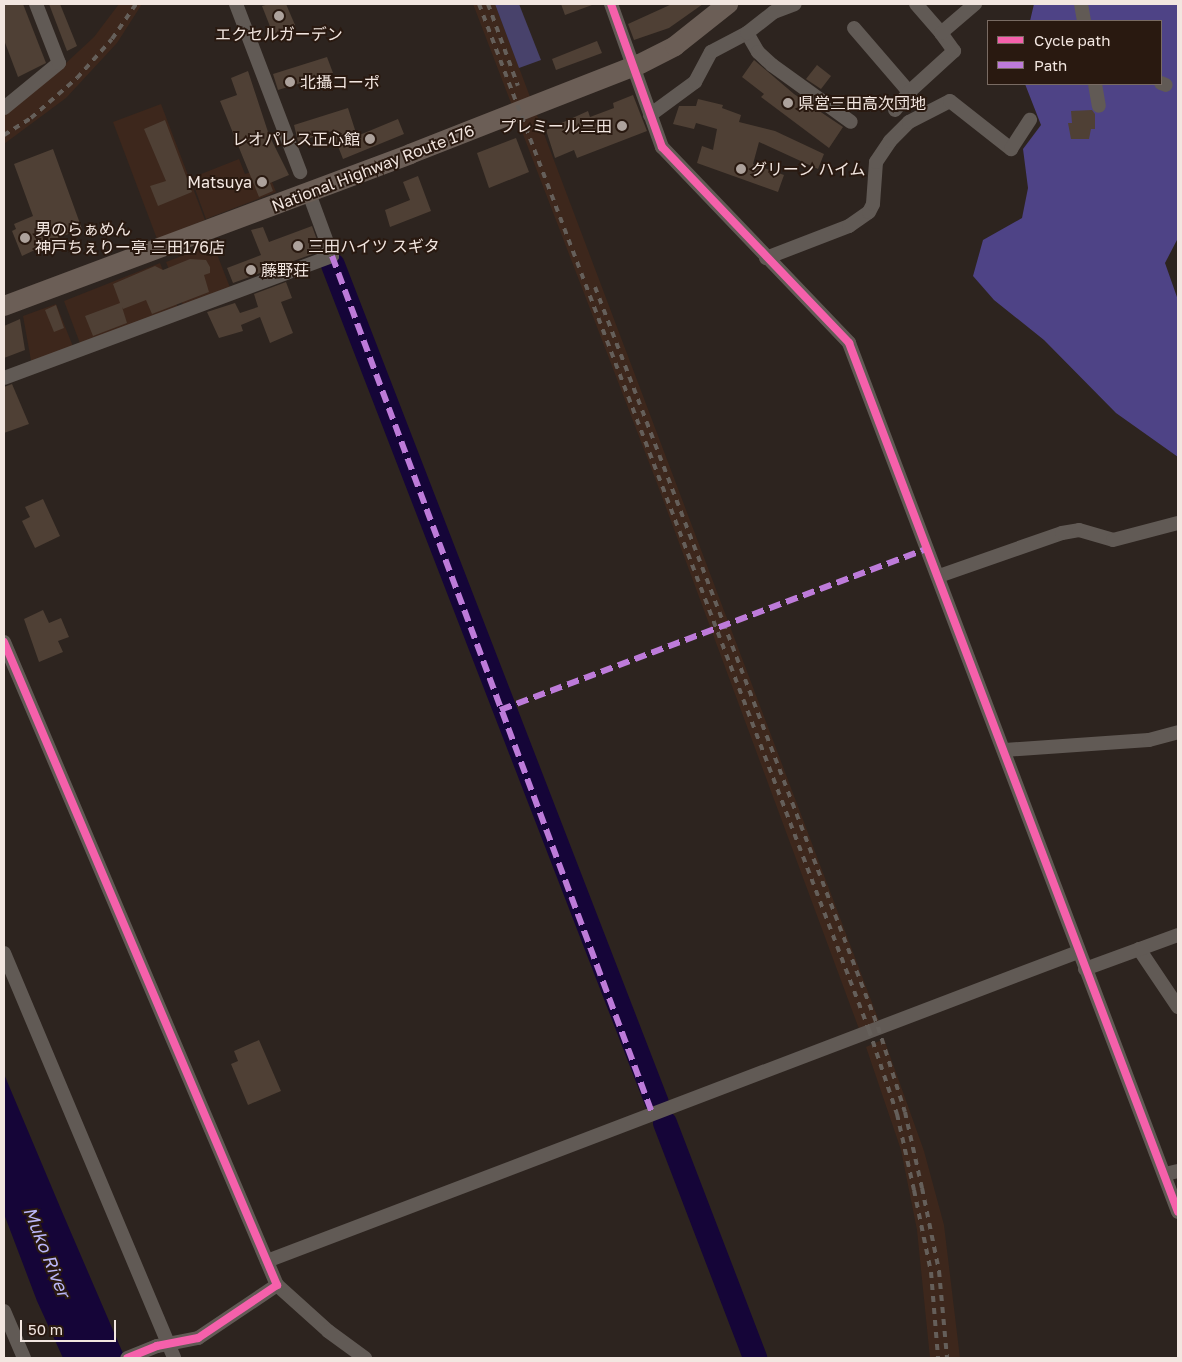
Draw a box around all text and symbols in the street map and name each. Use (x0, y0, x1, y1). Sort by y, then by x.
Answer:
marker: エクセルガーデン (273, 10, 285, 22)
legend (987, 20, 1162, 85)
place label: エクセルガーデン (215, 24, 343, 44)
text: Cycle path (1034, 31, 1110, 49)
text: Path (1034, 56, 1067, 74)
place label: 北攝コーポ (300, 72, 380, 92)
marker: 北攝コーポ (284, 76, 296, 88)
place label: 県営三田高次団地 (798, 93, 926, 113)
marker: 県営三田高次団地 (782, 97, 794, 109)
place label: プレミール三田 (500, 116, 612, 136)
street label: National Highway Route 176 (269, 120, 477, 216)
marker: プレミール三田 (616, 120, 628, 132)
place label: レオパレス正心館 (232, 129, 360, 149)
marker: レオパレス正心館 (364, 133, 376, 145)
place label: グリーン ハイム (751, 159, 867, 179)
marker: グリーン ハイム (735, 163, 747, 175)
place label: Matsuya (187, 172, 252, 192)
marker: Matsuya (256, 176, 268, 188)
place label: 男のらぁめん 神戸ちぇりー亭 三田176店 (35, 219, 225, 257)
marker: 男のらぁめん 神戸ちぇりー亭 三田176店 (19, 232, 31, 244)
place label: 三田ハイツ スギタ (308, 236, 440, 256)
marker: 三田ハイツ スギタ (292, 240, 304, 252)
place label: 藤野荘 (261, 260, 309, 280)
marker: 藤野荘 (245, 264, 257, 276)
water label: Muko River (19, 1204, 75, 1300)
scale bar (22, 1310, 119, 1342)
text: 50 m (28, 1320, 63, 1338)

